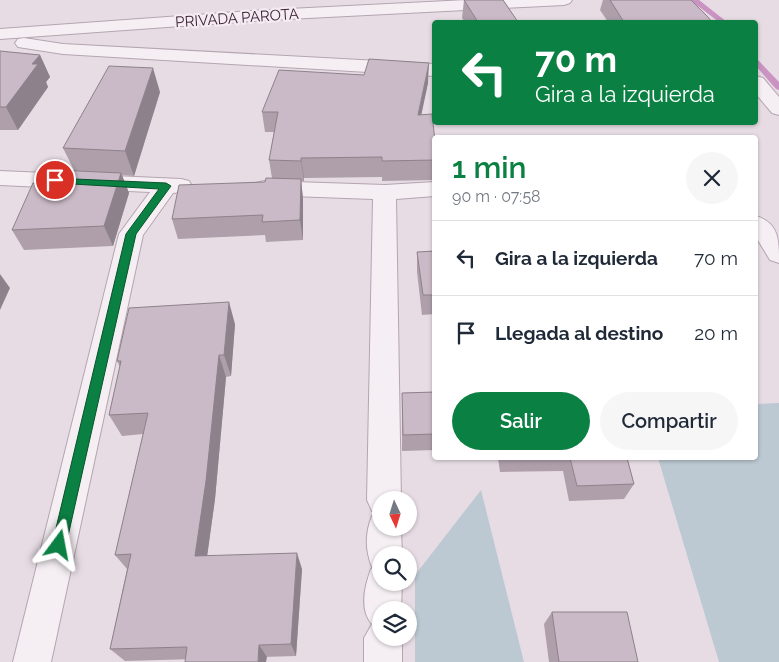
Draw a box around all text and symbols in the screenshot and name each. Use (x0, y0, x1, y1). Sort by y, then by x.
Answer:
street label: PRIVADA PAROTA (175, 5, 299, 31)
text: 70 m (535, 39, 617, 80)
icon: left (452, 40, 517, 105)
text: Gira a la izquierda (535, 81, 715, 107)
text: 1 min (452, 150, 527, 185)
button: close (686, 152, 738, 204)
pin (34, 159, 76, 201)
icon: arrive (41, 166, 69, 194)
text: 90 m · 07:58 (452, 187, 541, 206)
icon: left (452, 244, 480, 272)
text: Gira a la izquierda (495, 247, 658, 269)
text: 70 m (694, 247, 738, 269)
icon: arrive (452, 319, 480, 347)
text: Llegada al destino (495, 322, 663, 344)
text: 20 m (694, 322, 738, 344)
button: Salir (452, 392, 590, 450)
button: Compartir (600, 392, 738, 450)
north arrow (372, 491, 418, 536)
map controls (372, 491, 417, 646)
position arrow (32, 518, 84, 570)
button: search (372, 546, 417, 591)
button: layers (372, 601, 417, 646)

